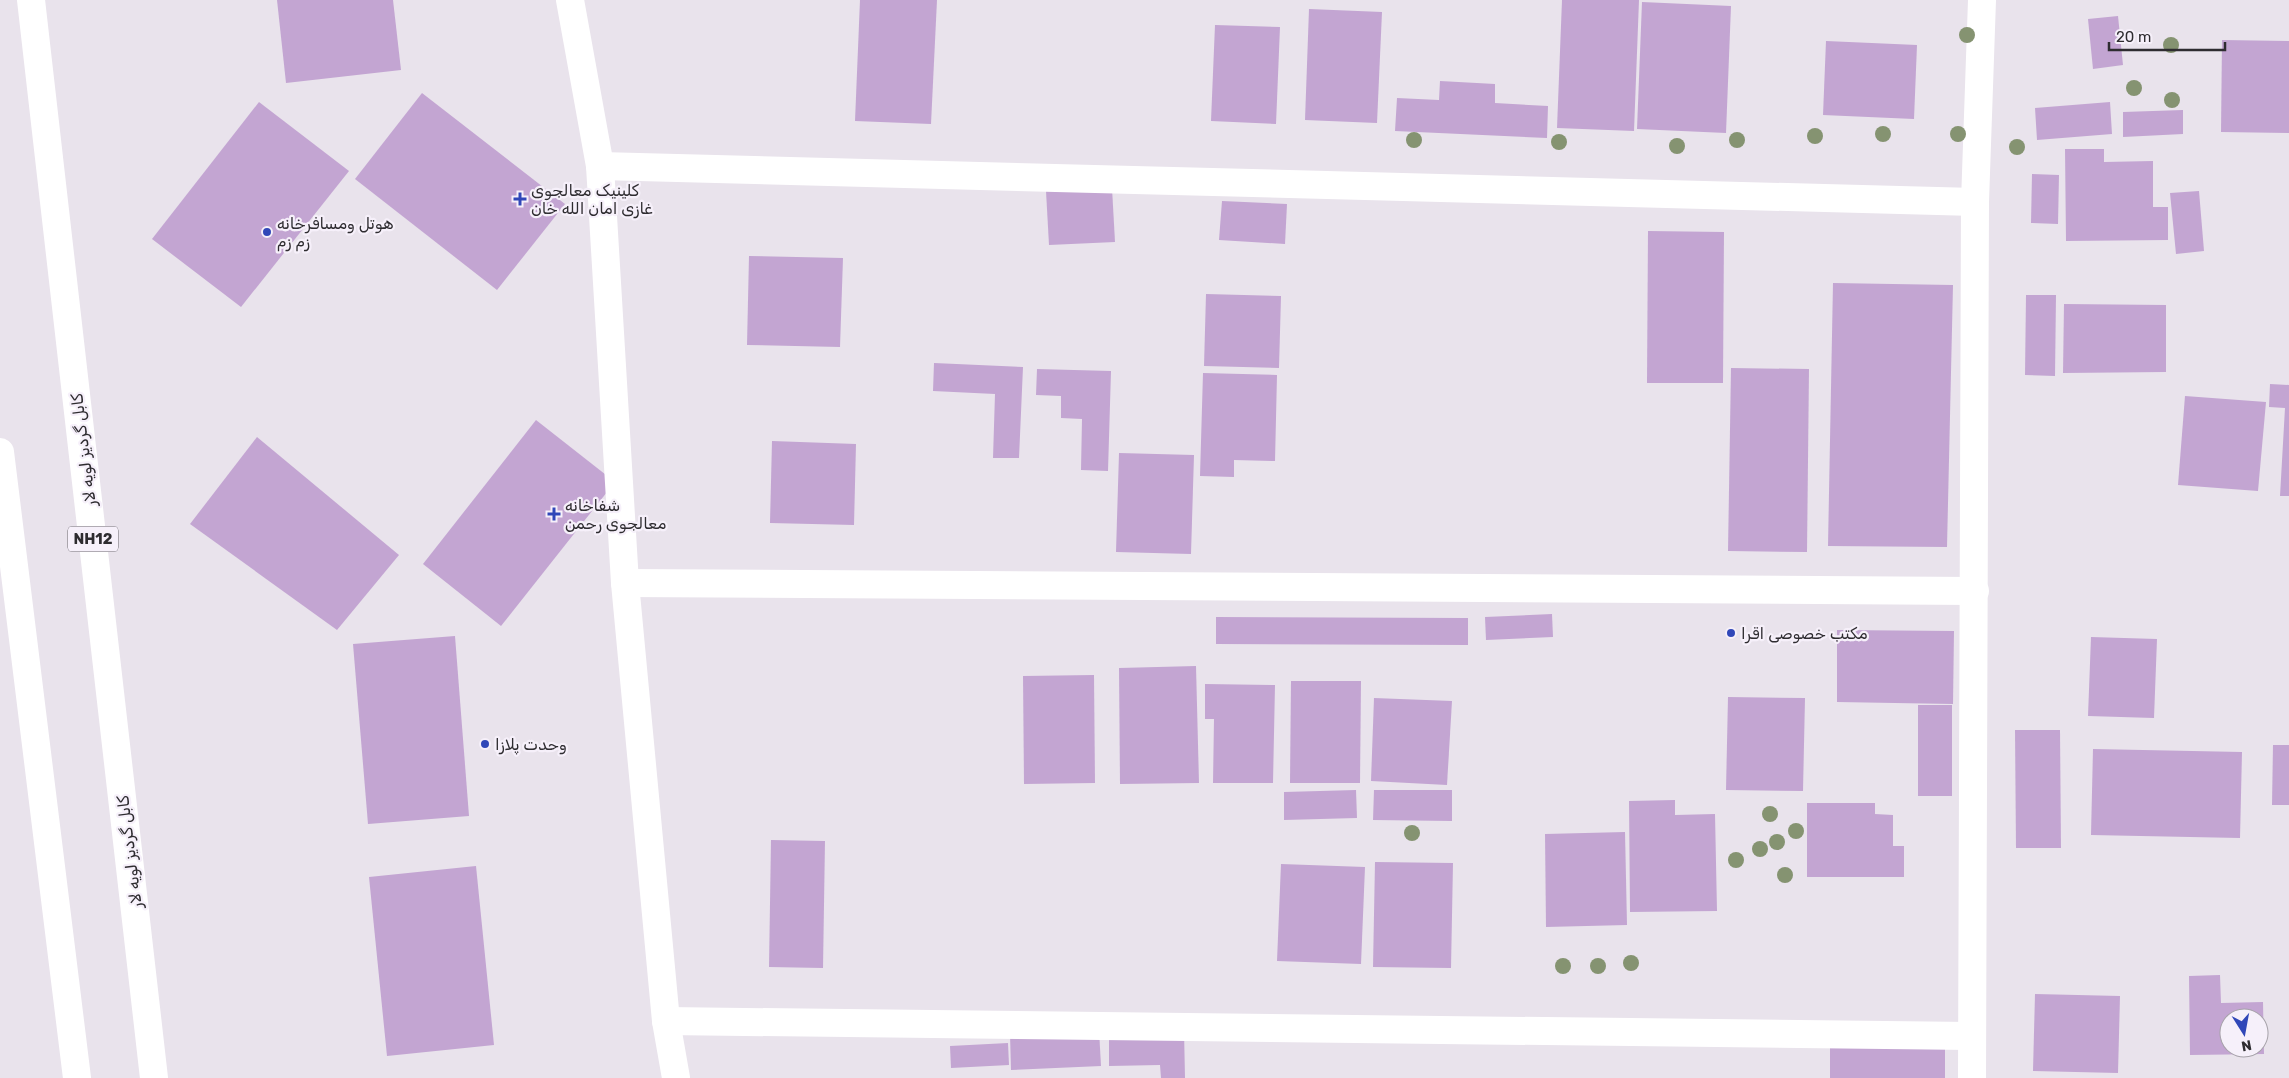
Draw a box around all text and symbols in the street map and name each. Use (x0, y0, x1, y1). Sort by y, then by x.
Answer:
scale bar (2109, 20, 2225, 52)
text: 20 m (2116, 28, 2151, 46)
place label: کلینیک معالجوی غازی امان الله خان (531, 181, 653, 219)
marker: کلینیک معالجوی غازی امان الله خان (513, 192, 527, 206)
place label: هوتل ومسافرخانه زم زم (277, 214, 394, 252)
marker: هوتل ومسافرخانه زم زم (261, 226, 273, 238)
street label: کابل گردیز لویه لار (67, 391, 101, 508)
place label: شفاخانه معالجوی رحمن (565, 496, 666, 534)
marker: شفاخانه معالجوی رحمن (547, 507, 561, 521)
road number: NH12 (68, 526, 118, 552)
place label: مکتب خصوصی اقرا (1741, 624, 1868, 644)
marker: مکتب خصوصی اقرا (1725, 627, 1737, 639)
place label: وحدت پلازا (495, 735, 567, 755)
marker: وحدت پلازا (479, 738, 491, 750)
street label: کابل گردیز لویه لار (113, 793, 147, 910)
north arrow (2219, 1008, 2269, 1058)
text: N (2240, 1036, 2253, 1055)

